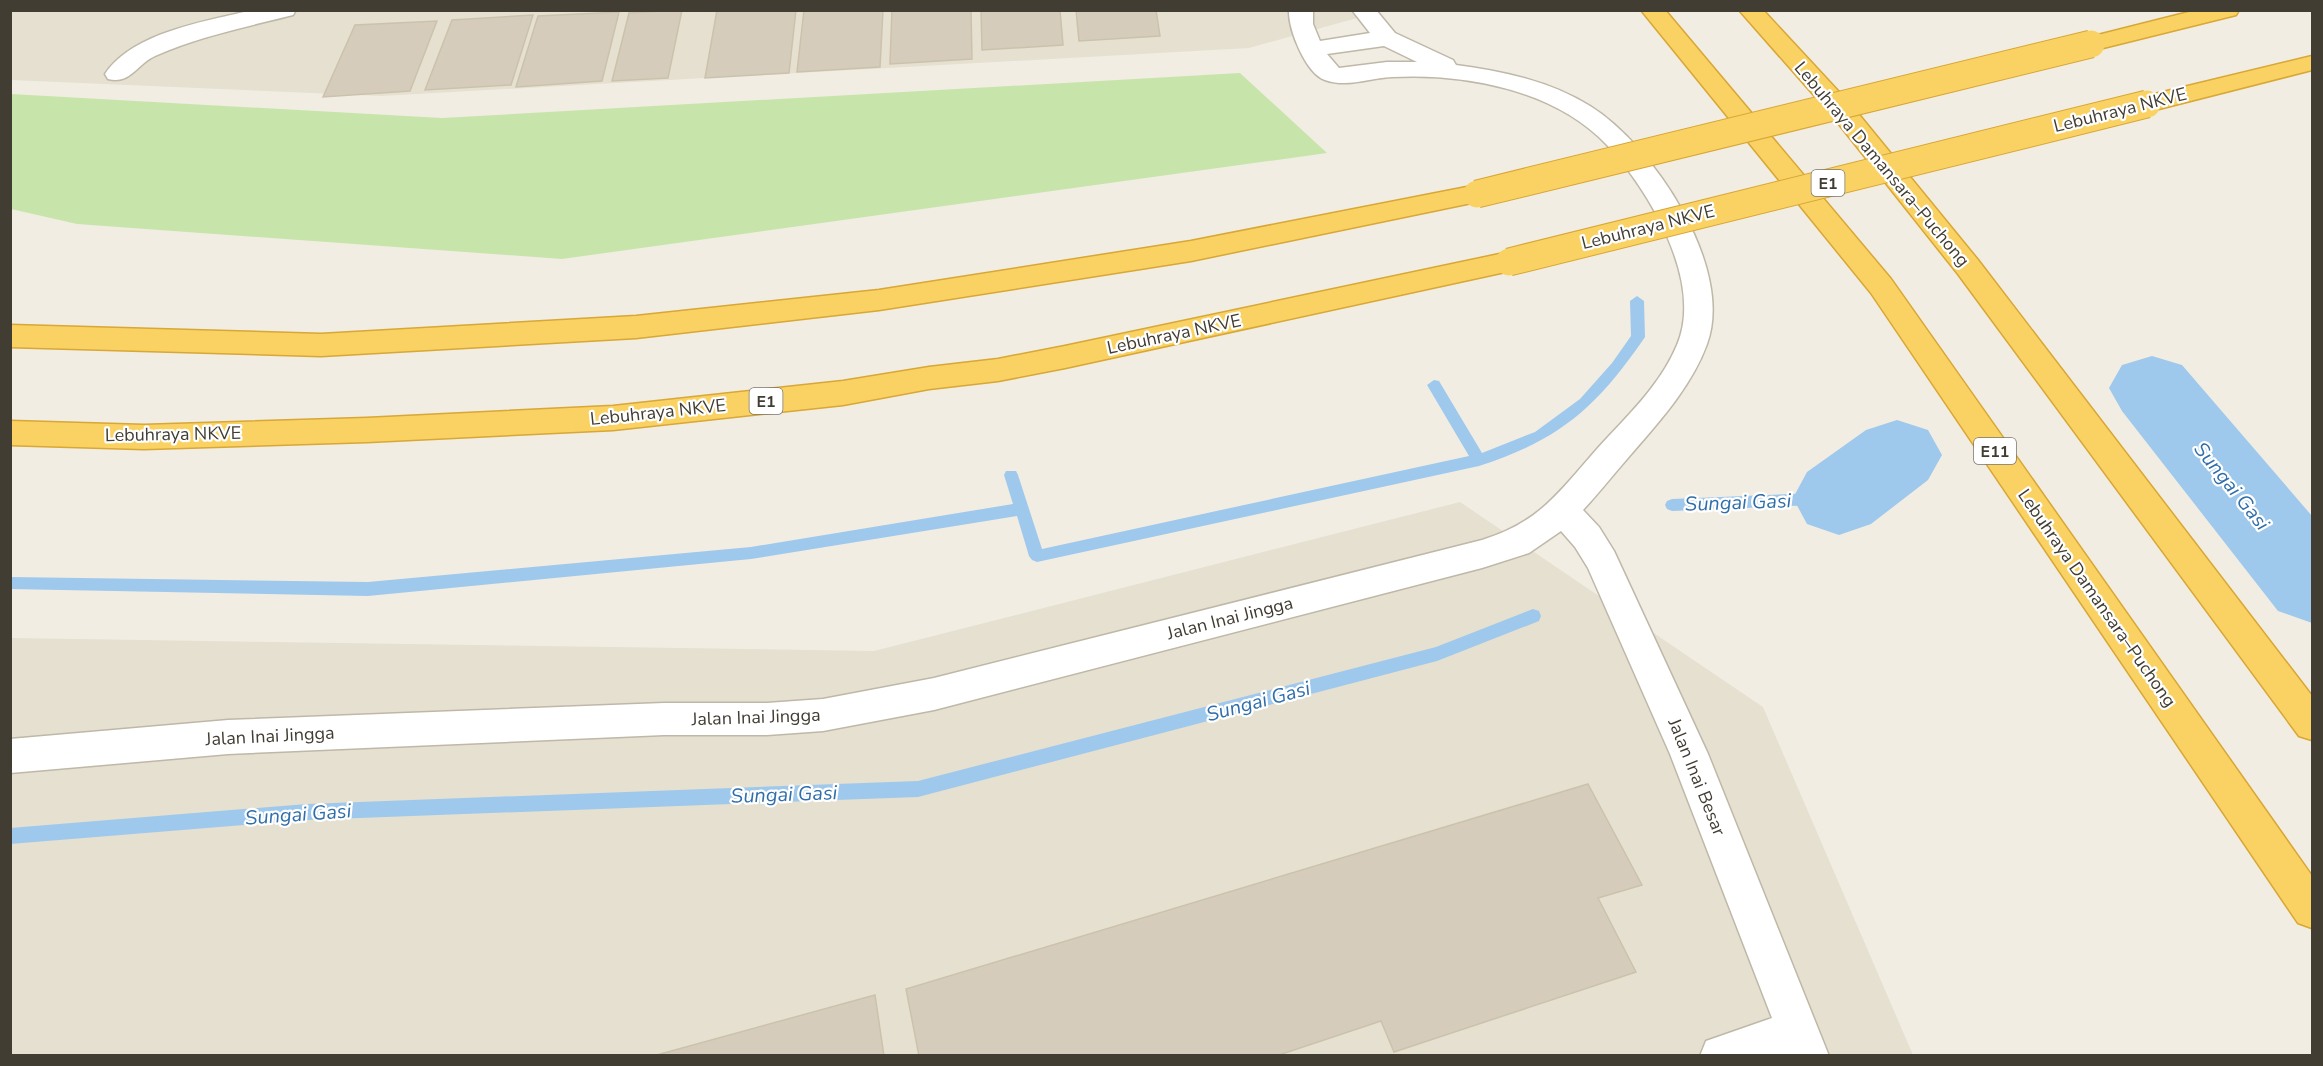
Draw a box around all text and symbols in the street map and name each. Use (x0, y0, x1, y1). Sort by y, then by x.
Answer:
street label: Lebuhraya Damansara–Puchong (1789, 56, 1975, 272)
street label: Lebuhraya NKVE (2051, 82, 2189, 138)
road number: E1 (1812, 170, 1844, 196)
street label: Lebuhraya NKVE (1579, 199, 1717, 255)
street label: Lebuhraya NKVE (1105, 308, 1243, 360)
road number: E1 (750, 388, 783, 414)
street label: Lebuhraya NKVE (589, 393, 727, 431)
street label: Lebuhraya NKVE (105, 421, 241, 447)
water label: Sungai Gasi (2188, 436, 2276, 536)
road number: E11 (1974, 438, 2016, 464)
street label: Lebuhraya Damansara–Puchong (2012, 484, 2182, 712)
water label: Sungai Gasi (1684, 487, 1792, 518)
street label: Jalan Inai Jingga (1163, 591, 1296, 646)
water label: Sungai Gasi (1203, 675, 1313, 728)
street label: Jalan Inai Jingga (690, 703, 821, 731)
street label: Jalan Inai Besar (1662, 714, 1732, 840)
street label: Jalan Inai Jingga (204, 721, 335, 751)
water label: Sungai Gasi (730, 779, 838, 810)
water label: Sungai Gasi (244, 797, 352, 832)

